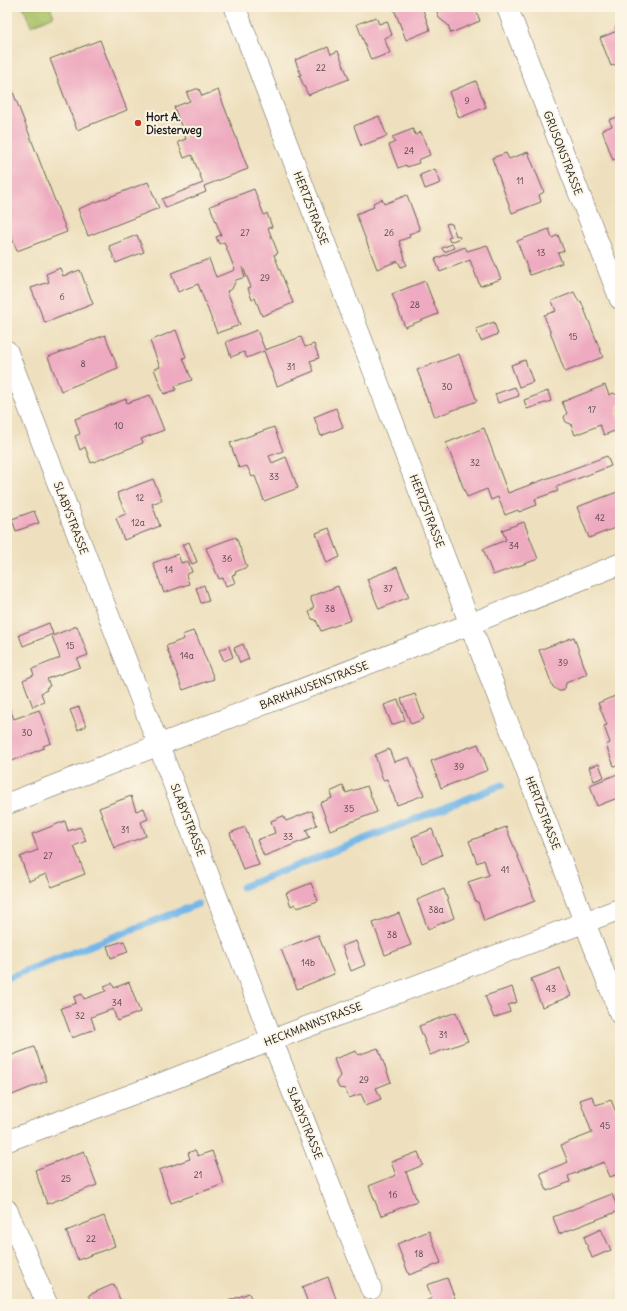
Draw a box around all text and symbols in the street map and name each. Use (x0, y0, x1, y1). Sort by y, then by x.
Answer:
house number: 22 (316, 62, 326, 73)
house number: 9 (464, 95, 470, 106)
street label: GRUSONSTRASSE (540, 109, 586, 197)
place label: Hort A. Diesterweg (146, 110, 202, 138)
marker: Hort A. Diesterweg (133, 118, 143, 128)
house number: 24 (404, 145, 414, 156)
street label: HERTZSTRASSE (291, 169, 331, 247)
house number: 11 (516, 175, 524, 186)
house number: 27 (240, 227, 250, 238)
house number: 26 (384, 227, 394, 238)
house number: 13 (537, 247, 545, 258)
house number: 29 (260, 272, 270, 283)
house number: 6 (59, 291, 65, 302)
house number: 28 (410, 299, 420, 310)
house number: 15 (569, 331, 577, 342)
house number: 8 (80, 358, 86, 369)
house number: 31 (287, 361, 295, 372)
house number: 30 (441, 381, 453, 392)
house number: 17 (588, 404, 597, 415)
house number: 10 (114, 420, 124, 431)
house number: 32 (470, 457, 480, 468)
house number: 33 (269, 471, 279, 482)
street label: HERTZSTRASSE (407, 472, 447, 550)
street label: SLABYSTRASSE (51, 480, 91, 556)
house number: 12 (136, 492, 144, 503)
house number: 42 (595, 512, 605, 523)
house number: 12a (131, 517, 145, 528)
house number: 34 (509, 540, 519, 551)
house number: 36 (222, 553, 232, 564)
house number: 14 (165, 564, 173, 575)
house number: 37 (383, 583, 393, 594)
house number: 38 (325, 603, 335, 614)
house number: 15 (66, 640, 74, 651)
house number: 14a (180, 650, 194, 661)
house number: 39 (558, 657, 568, 668)
street label: BARKHAUSENSTRASSE (258, 658, 370, 712)
house number: 30 (21, 727, 33, 738)
house number: 39 (454, 761, 464, 772)
street label: HERTZSTRASSE (523, 774, 563, 852)
street label: SLABYSTRASSE (168, 782, 208, 858)
house number: 35 (344, 803, 354, 814)
house number: 31 (121, 824, 129, 835)
house number: 33 (283, 831, 293, 842)
house number: 27 (43, 850, 53, 861)
house number: 41 (501, 864, 509, 875)
house number: 38a (428, 904, 444, 915)
house number: 38 (387, 929, 397, 940)
house number: 14b (301, 957, 315, 968)
house number: 43 (546, 983, 556, 994)
house number: 34 (112, 997, 122, 1008)
street label: HECKMANNSTRASSE (262, 999, 364, 1049)
house number: 32 (75, 1010, 85, 1021)
house number: 31 (439, 1029, 447, 1040)
house number: 29 (359, 1074, 369, 1085)
street label: SLABYSTRASSE (284, 1085, 326, 1161)
house number: 45 (600, 1120, 610, 1131)
house number: 21 (194, 1169, 202, 1180)
house number: 25 (61, 1173, 71, 1184)
house number: 16 (389, 1189, 397, 1200)
house number: 22 (86, 1233, 96, 1244)
house number: 18 (415, 1248, 423, 1259)

